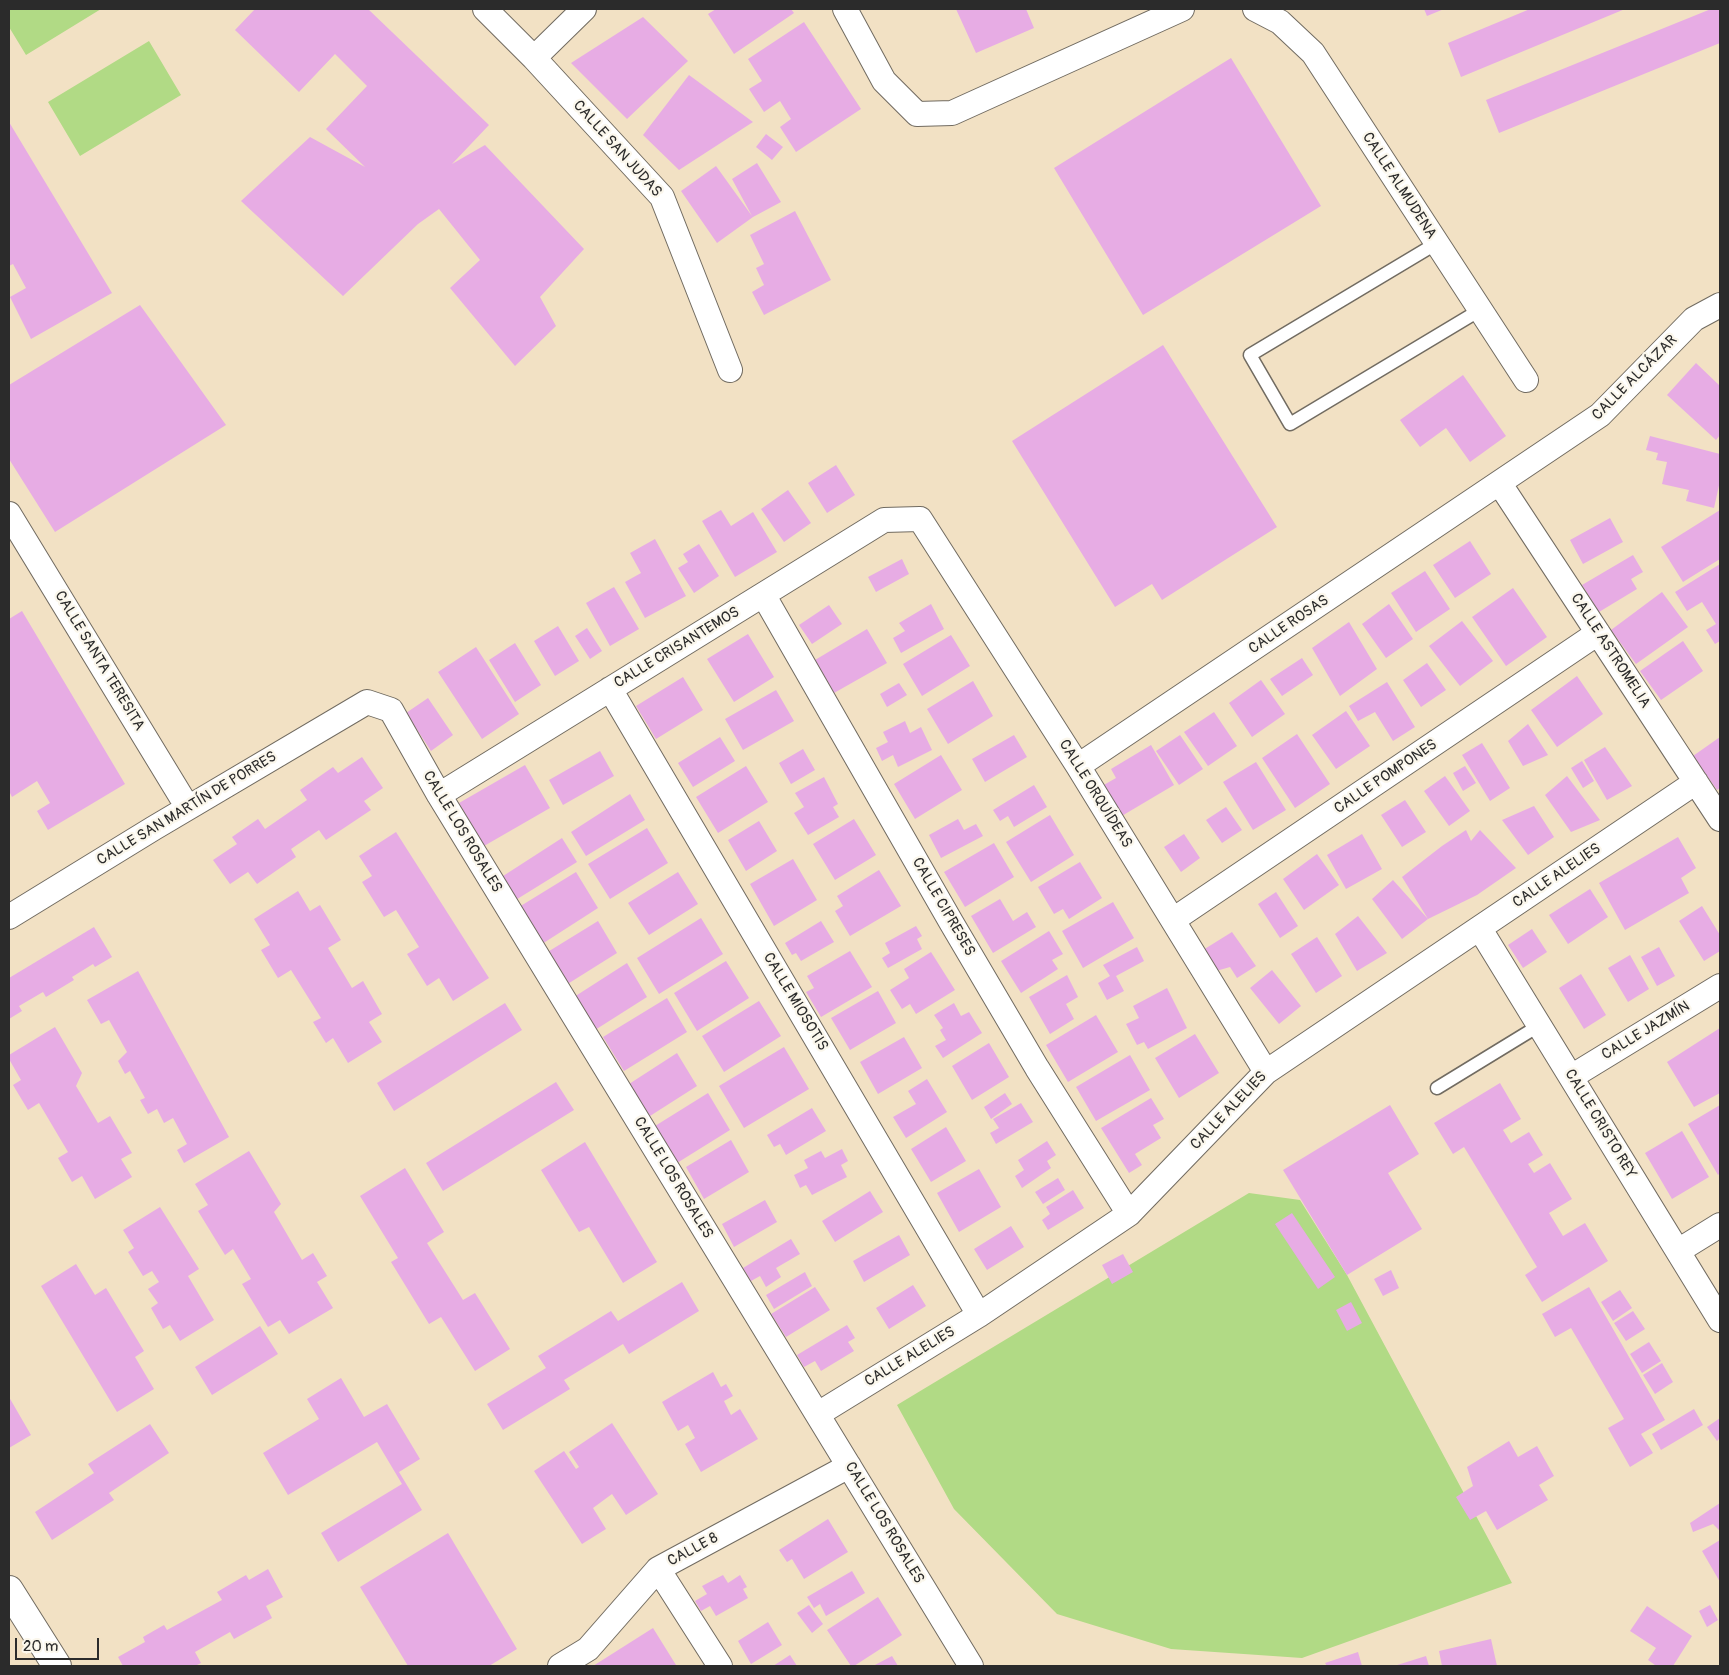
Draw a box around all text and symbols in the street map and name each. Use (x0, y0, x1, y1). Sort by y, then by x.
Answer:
street label: CALLE SAN JUDAS (569, 97, 665, 201)
street label: CALLE ALMUDENA (1358, 129, 1440, 243)
street label: CALLE ALCÁZAR (1589, 332, 1681, 424)
street label: CALLE SANTA TERESITA (50, 588, 148, 734)
street label: CALLE ASTROMELIA (1566, 590, 1654, 712)
street label: CALLE ROSAS (1246, 592, 1332, 658)
street label: CALLE CRISANTEMOS (611, 603, 743, 693)
street label: CALLE POMPONES (1331, 736, 1441, 818)
street label: CALLE ORQUÍDEAS (1054, 737, 1136, 851)
street label: CALLE SAN MARTÍN DE PORRES (94, 748, 280, 870)
street label: CALLE LOS ROSALES (419, 768, 505, 896)
street label: CALLE ALELIES (1510, 840, 1604, 912)
street label: CALLE CIPRESES (908, 855, 978, 959)
street label: CALLE MIOSOTIS (759, 950, 831, 1054)
street label: CALLE JAZMÍN (1599, 998, 1693, 1064)
street label: CALLE CRISTO REY (1560, 1066, 1640, 1182)
street label: CALLE ALELIES (1187, 1068, 1271, 1154)
street label: CALLE LOS ROSALES (630, 1114, 716, 1242)
street label: CALLE ALELIES (862, 1323, 958, 1391)
street label: CALLE LOS ROSALES (841, 1459, 927, 1587)
street label: CALLE 8 (665, 1529, 721, 1571)
scale bar (18, 1628, 101, 1660)
text: 20 m (23, 1637, 58, 1656)

